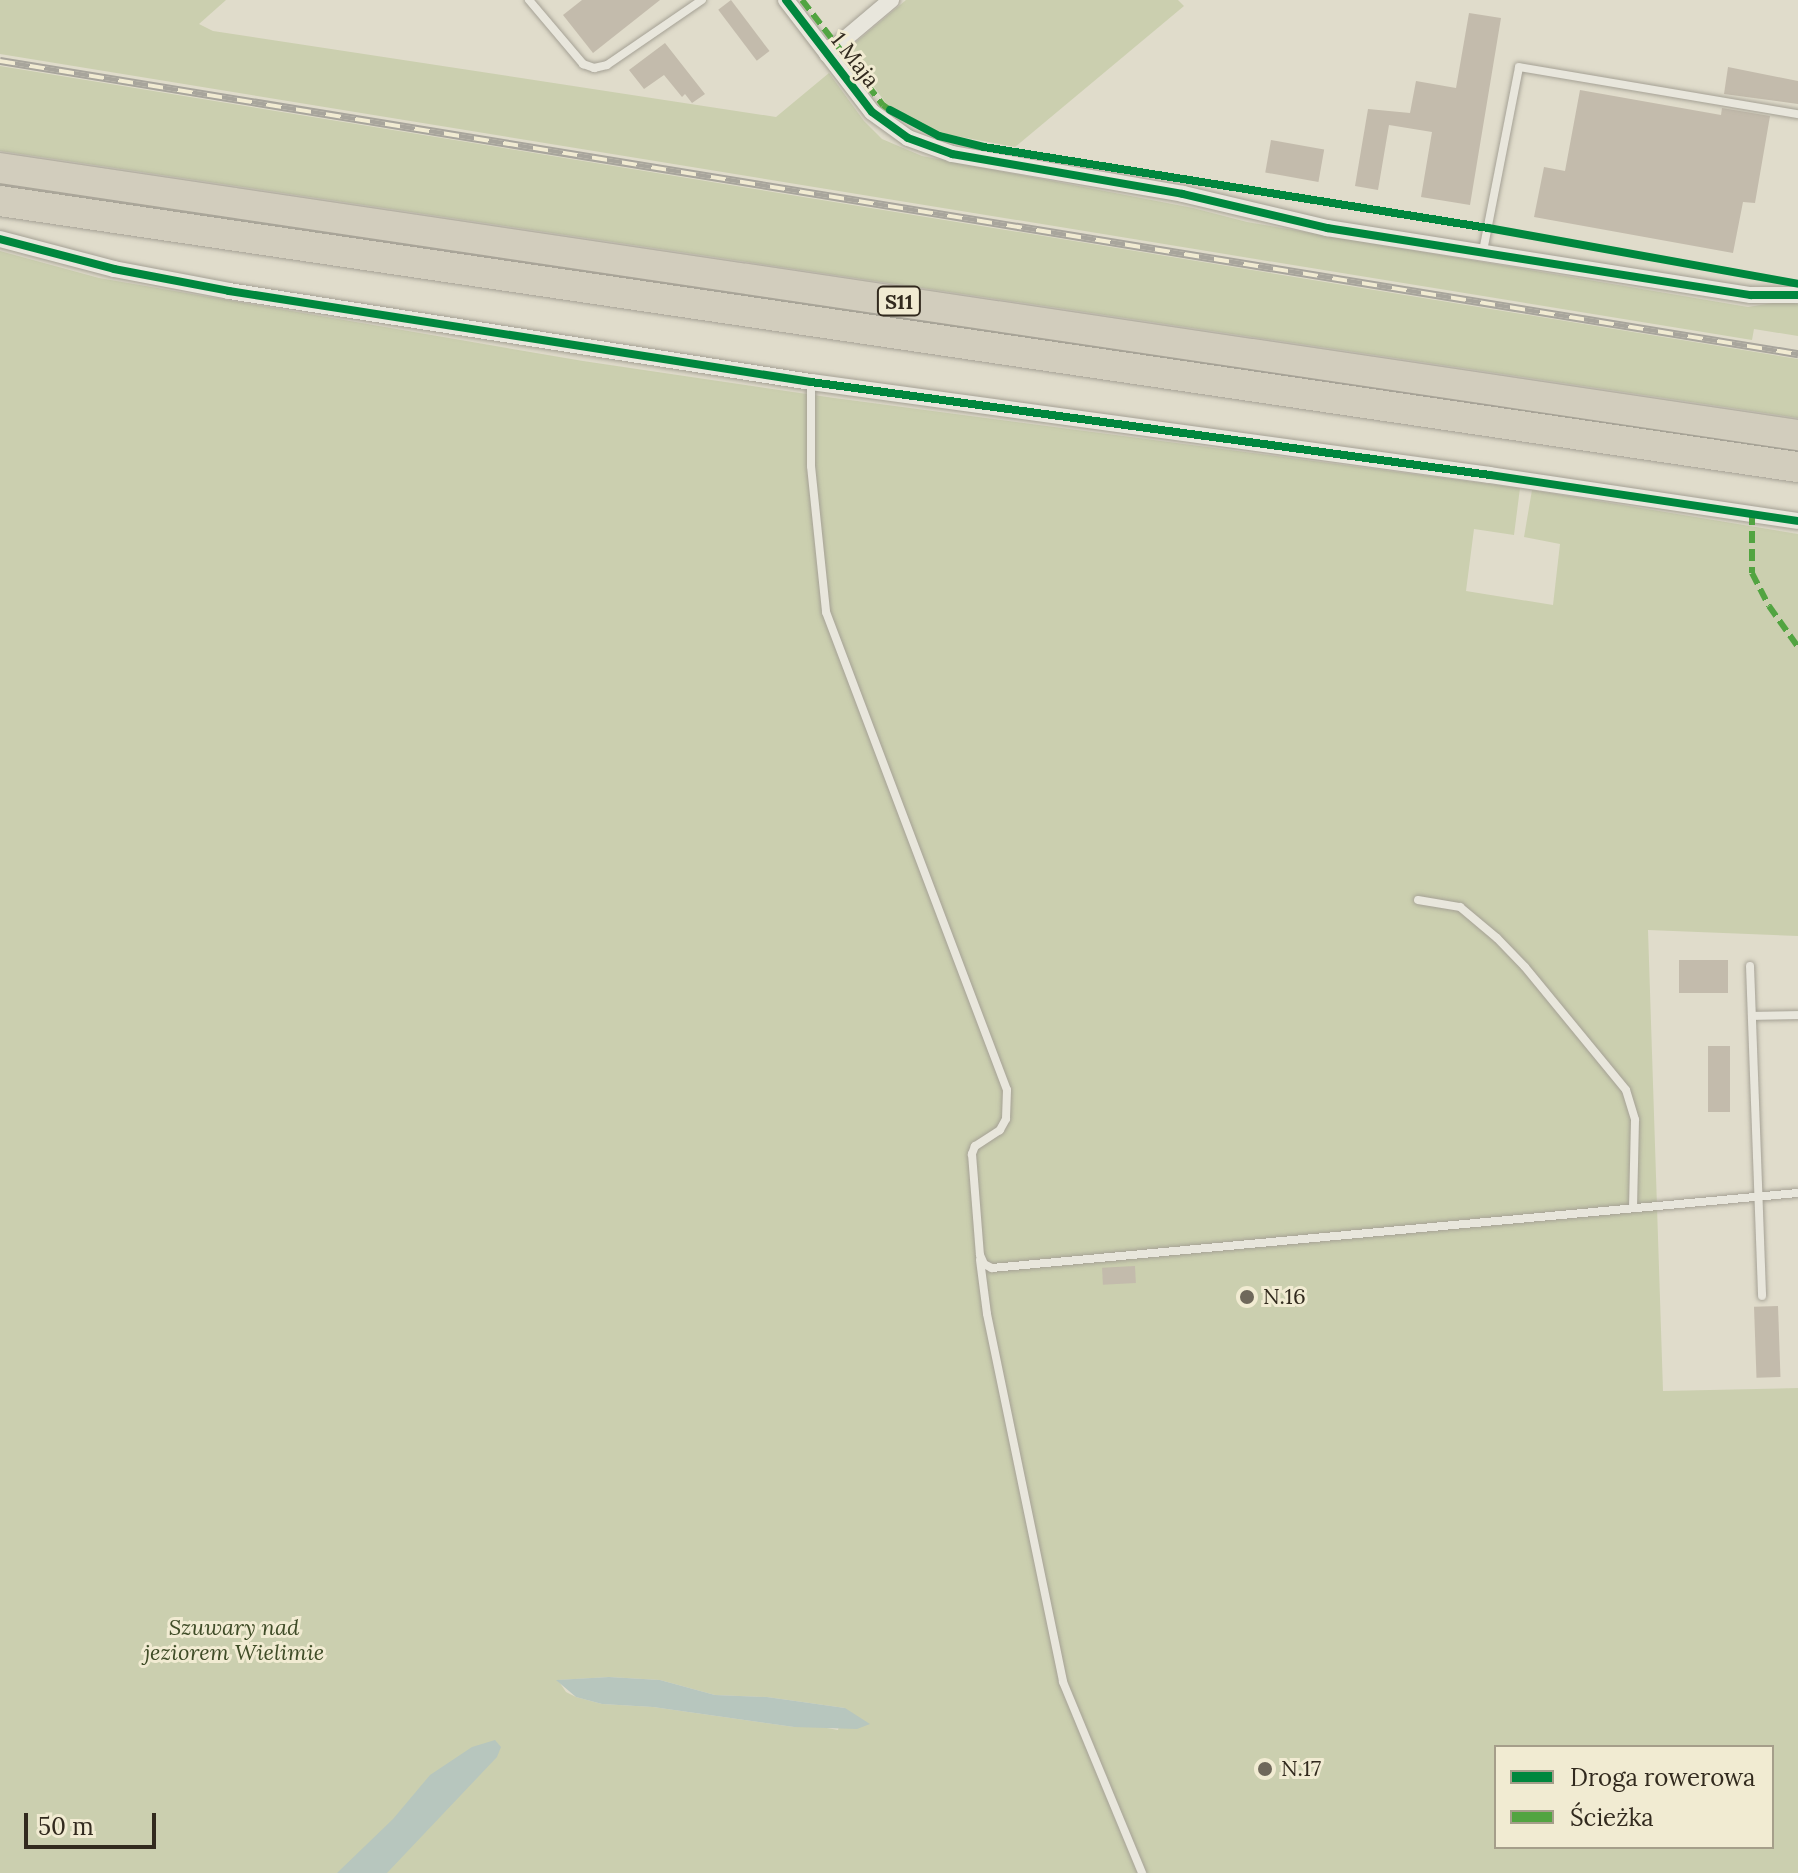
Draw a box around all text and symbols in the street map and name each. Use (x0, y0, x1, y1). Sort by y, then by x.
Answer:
street label: 1 Maja (825, 27, 885, 93)
road number: S11 (875, 285, 923, 317)
place label: N.16 (1263, 1284, 1306, 1310)
marker: N.16 (1238, 1288, 1256, 1306)
park label: Szuwary nad jeziorem Wielimie (144, 1614, 324, 1666)
legend (1494, 1745, 1774, 1849)
place label: N.17 (1281, 1756, 1321, 1782)
marker: N.17 (1256, 1760, 1274, 1778)
text: Droga rowerowa (1570, 1762, 1755, 1793)
scale bar (28, 1797, 160, 1847)
text: Ścieżka (1570, 1802, 1654, 1833)
text: 50 m (38, 1811, 94, 1842)

